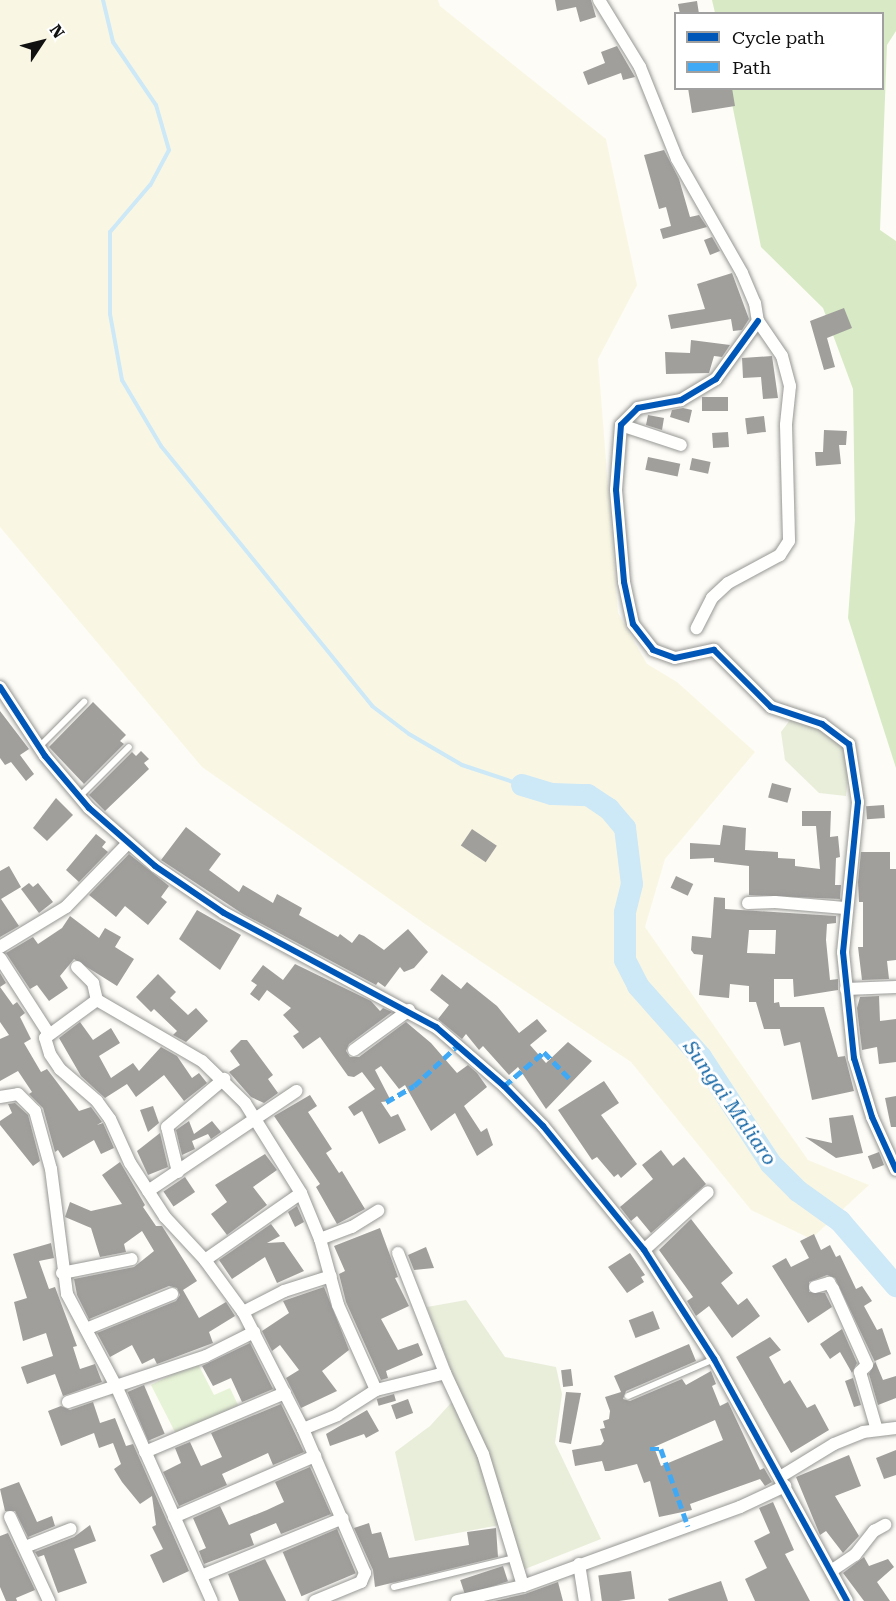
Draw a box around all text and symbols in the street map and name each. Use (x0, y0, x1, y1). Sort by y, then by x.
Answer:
north arrow (12, 12, 72, 72)
legend (674, 12, 884, 90)
text: N (46, 21, 68, 42)
text: Cycle path (732, 27, 825, 48)
text: Path (732, 57, 771, 78)
water label: Sungai Maliaro (678, 1036, 782, 1170)

